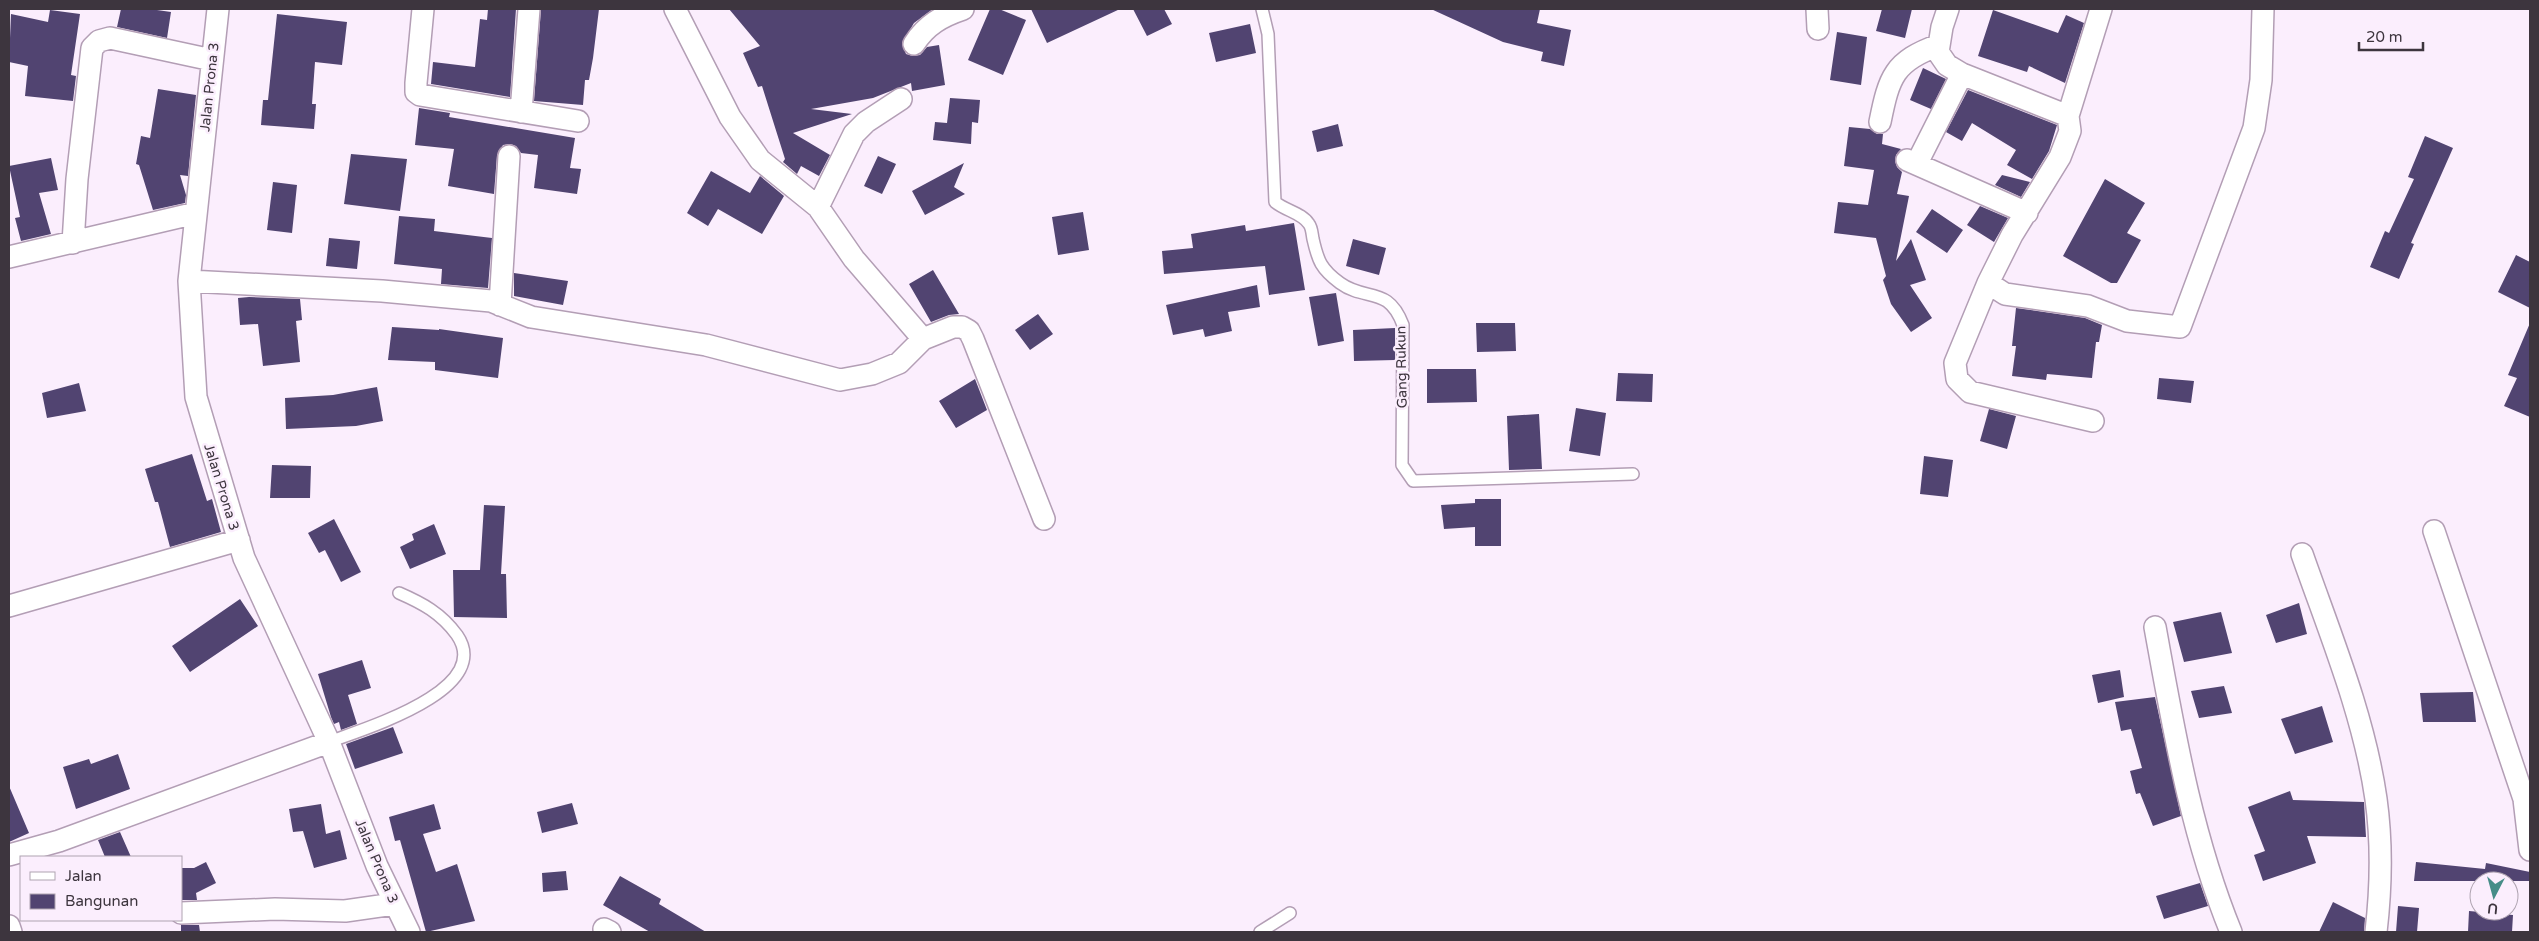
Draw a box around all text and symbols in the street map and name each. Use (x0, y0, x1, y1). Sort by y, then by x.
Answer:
scale bar (2359, 20, 2423, 52)
text: 20 m (2366, 28, 2403, 46)
street label: Jalan Prona 3 (196, 42, 223, 133)
street label: Gang Rukun (1392, 326, 1411, 408)
street label: Jalan Prona 3 (200, 442, 243, 533)
street label: Jalan Prona 3 (351, 817, 402, 906)
legend (20, 856, 182, 921)
text: Jalan (65, 867, 102, 885)
north arrow (2469, 871, 2519, 921)
text: Bangunan (65, 892, 138, 910)
text: U (2487, 899, 2499, 917)

